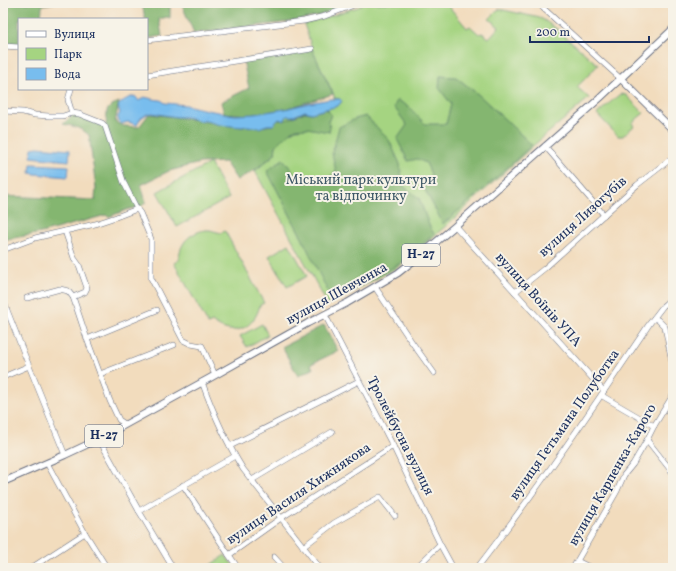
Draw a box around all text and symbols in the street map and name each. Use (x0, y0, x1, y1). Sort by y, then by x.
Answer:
legend (18, 18, 148, 90)
scale bar (530, 18, 649, 44)
text: 200 m (536, 25, 570, 41)
text: Вулиця (54, 27, 95, 43)
text: Парк (54, 47, 82, 63)
text: Вода (54, 67, 81, 83)
park label: Міський парк культури та відпочинку (286, 171, 437, 206)
street label: вулиця Лизогубів (535, 172, 631, 262)
road number: Н-27 (402, 244, 440, 266)
street label: вулиця Воїнів УПА (490, 249, 586, 351)
street label: вулиця Шевченка (283, 258, 391, 330)
street label: вулиця Гетьмана Полуботка (506, 346, 624, 504)
street label: Тролейбусна вулиця (362, 373, 438, 499)
street label: вулиця Карпенка-Карого (565, 401, 661, 549)
road number: Н-27 (85, 425, 123, 447)
street label: вулиця Василя Хижнякова (223, 438, 375, 550)

